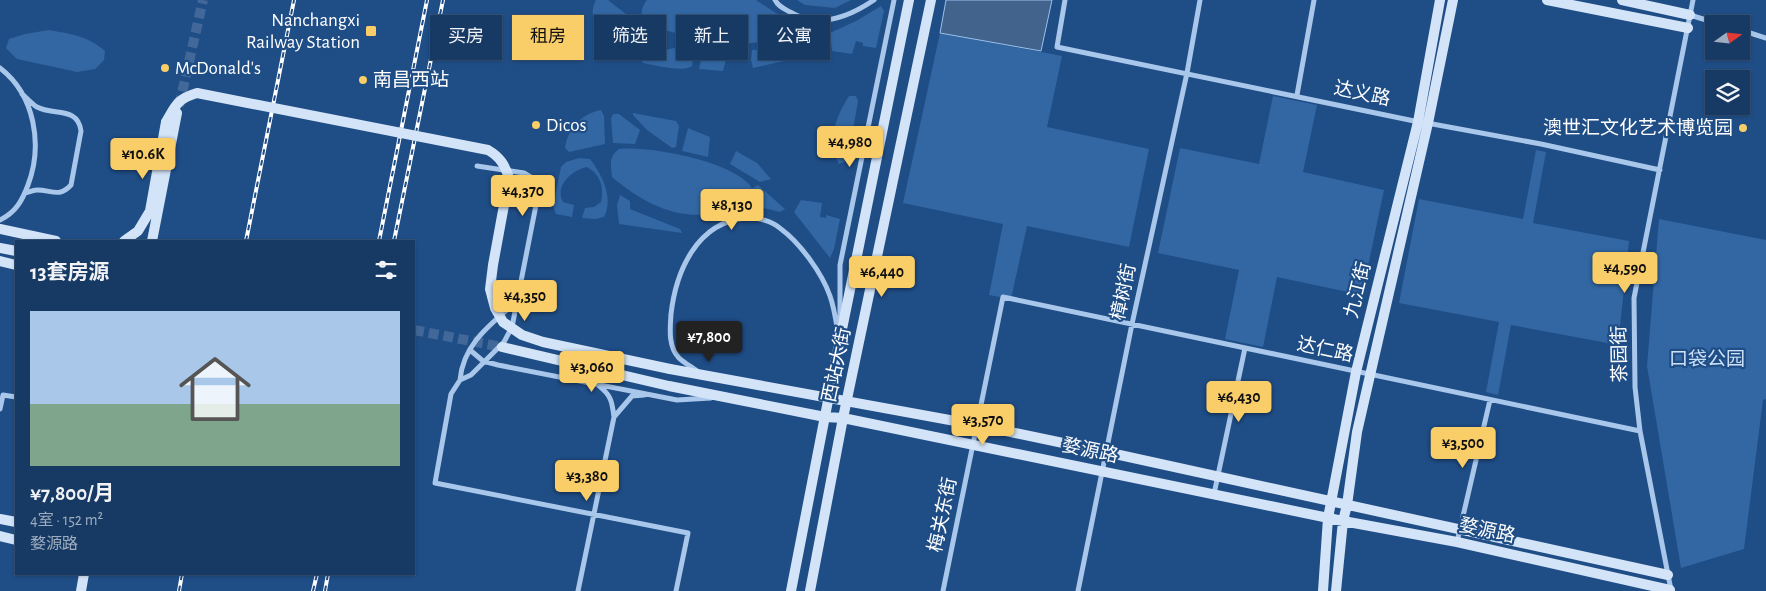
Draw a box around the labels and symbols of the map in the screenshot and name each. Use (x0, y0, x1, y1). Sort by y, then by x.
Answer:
place label: Nanchangxi Railway Station (246, 11, 360, 52)
north arrow (1705, 15, 1750, 60)
marker: Nanchangxi Railway Station (364, 24, 378, 38)
place label: McDonald's (175, 59, 261, 78)
marker: McDonald's (159, 62, 171, 74)
place label: 南昌西站 (373, 70, 449, 90)
marker: 南昌西站 (357, 74, 369, 86)
street label: 达义路 (1332, 77, 1392, 109)
place label: Dicos (546, 116, 587, 135)
place label: 澳世汇文化艺术博览园 (1543, 117, 1733, 138)
marker: Dicos (530, 119, 542, 131)
marker: 澳世汇文化艺术博览园 (1737, 122, 1749, 134)
pin: ¥4,980 (809, 126, 891, 168)
pin: ¥10.6K (102, 138, 184, 180)
pin: ¥4,370 (482, 174, 564, 217)
pin: ¥8,130 (691, 188, 773, 231)
pin: ¥4,590 (1584, 252, 1666, 294)
pin: ¥6,440 (841, 256, 923, 298)
street label: 九江街 (1341, 260, 1374, 320)
street label: 樟树街 (1107, 262, 1139, 322)
pin: ¥4,350 (484, 280, 566, 322)
pin: ¥7,800 (668, 320, 750, 363)
street label: 茶园街 (1609, 325, 1630, 383)
street label: 西站大街 (819, 326, 854, 404)
street label: 达仁路 (1295, 334, 1355, 365)
park label: 口袋公园 (1669, 349, 1745, 369)
pin: ¥3,060 (551, 350, 633, 393)
pin: ¥6,430 (1198, 380, 1280, 423)
pin: ¥3,570 (942, 404, 1024, 446)
pin: ¥3,500 (1422, 426, 1504, 469)
street label: 婺源路 (1060, 435, 1120, 466)
pin: ¥3,380 (546, 460, 628, 502)
street label: 梅关东街 (924, 475, 960, 554)
street label: 婺源路 (1457, 515, 1517, 546)

